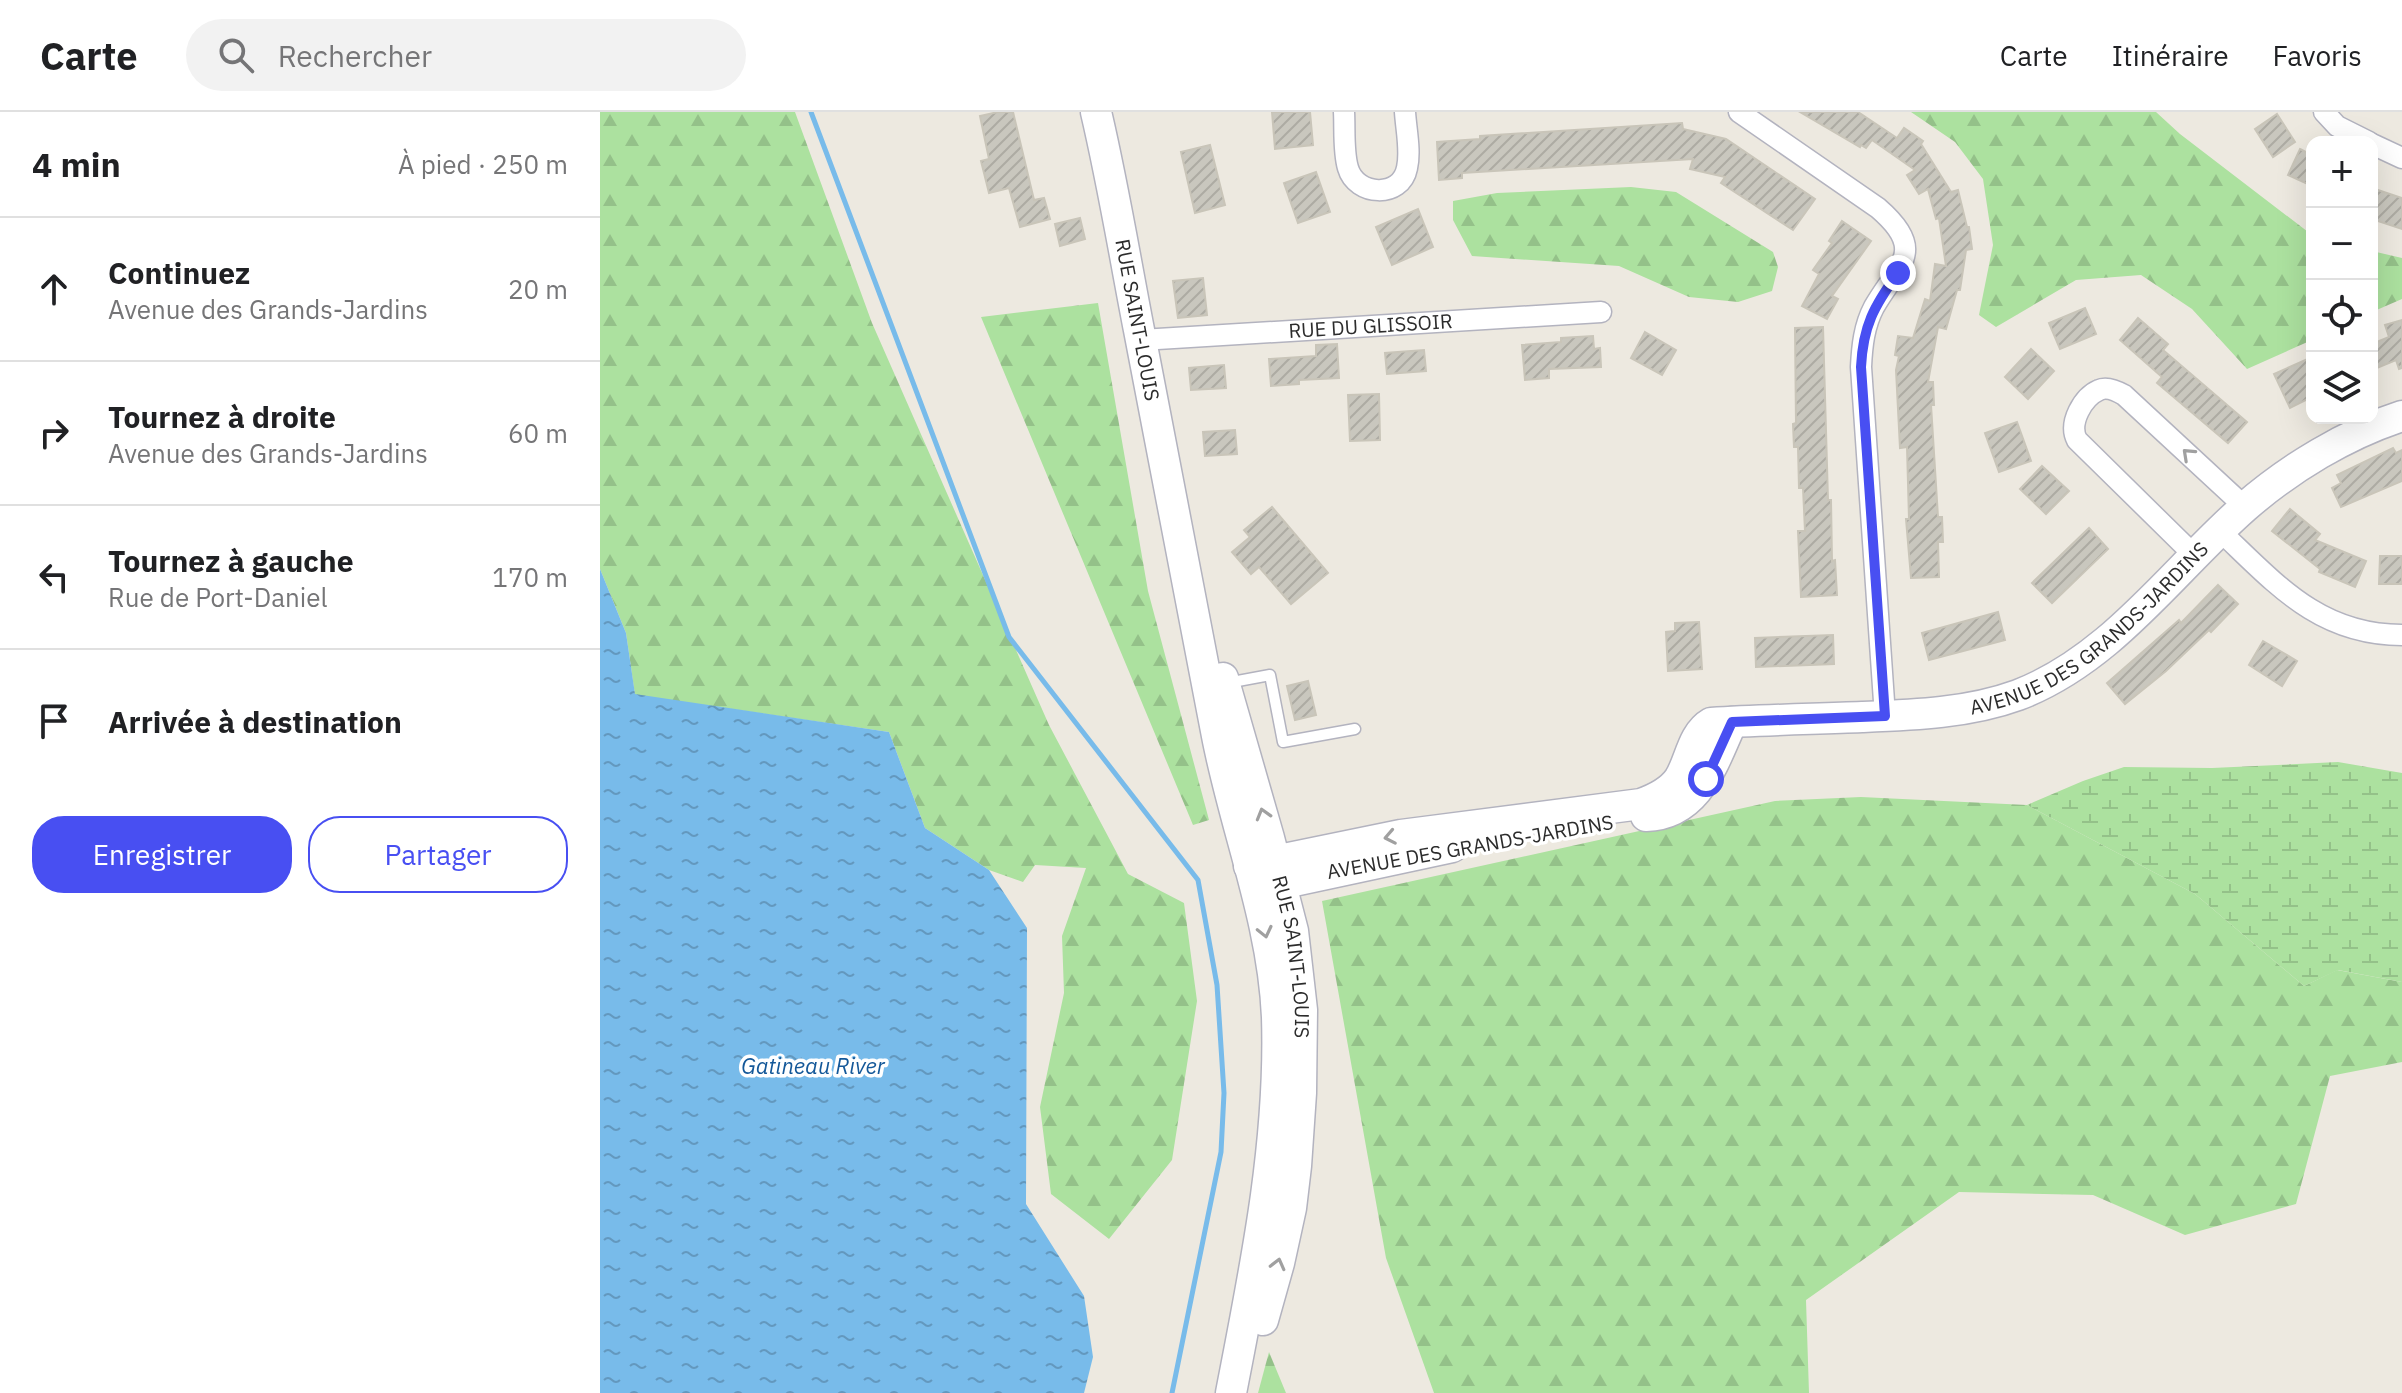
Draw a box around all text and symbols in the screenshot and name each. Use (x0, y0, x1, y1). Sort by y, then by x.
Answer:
search box (186, 19, 746, 91)
text: Carte (40, 31, 138, 80)
icon: search (214, 33, 258, 77)
text: Rechercher (278, 36, 432, 75)
text: Carte (2000, 37, 2068, 74)
text: Itinéraire (2112, 37, 2229, 74)
text: Favoris (2273, 37, 2362, 74)
map controls (2306, 136, 2378, 424)
button: + (2306, 136, 2378, 208)
text: 4 min (32, 142, 121, 186)
text: À pied · 250 m (398, 147, 568, 181)
button: − (2306, 208, 2378, 280)
street label: RUE SAINT-LOUIS (1109, 237, 1166, 403)
text: Continuez (108, 253, 250, 292)
route end (1880, 255, 1916, 291)
icon: ahead (32, 267, 76, 311)
text: 20 m (508, 272, 568, 306)
button: locate (2306, 280, 2378, 352)
text: Avenue des Grands-Jardins (108, 292, 428, 326)
street label: RUE DU GLISSOIR (1288, 307, 1453, 344)
button: layers (2306, 352, 2378, 424)
text: Tournez à droite (108, 397, 336, 436)
icon: right (32, 411, 76, 455)
text: 60 m (508, 416, 568, 450)
text: Avenue des Grands-Jardins (108, 436, 428, 470)
one-way arrow (2182, 450, 2197, 464)
street label: AVENUE DES GRANDS-JARDINS (1967, 536, 2214, 721)
text: Tournez à gauche (108, 541, 354, 580)
icon: left (32, 555, 76, 599)
text: 170 m (492, 560, 568, 594)
text: Rue de Port-Daniel (108, 580, 328, 614)
icon: arrive (32, 699, 76, 743)
text: Arrivée à destination (108, 702, 402, 741)
route start (1688, 761, 1724, 797)
one-way arrow (1255, 808, 1272, 822)
street label: AVENUE DES GRANDS-JARDINS (1325, 808, 1615, 885)
button: Enregistrer (32, 816, 292, 893)
button: Partager (308, 816, 568, 893)
one-way arrow (1384, 828, 1398, 845)
street label: RUE SAINT-LOUIS (1266, 873, 1316, 1038)
one-way arrow (1256, 924, 1273, 938)
water label: Gatineau River (741, 1051, 886, 1080)
one-way arrow (1269, 1257, 1286, 1271)

